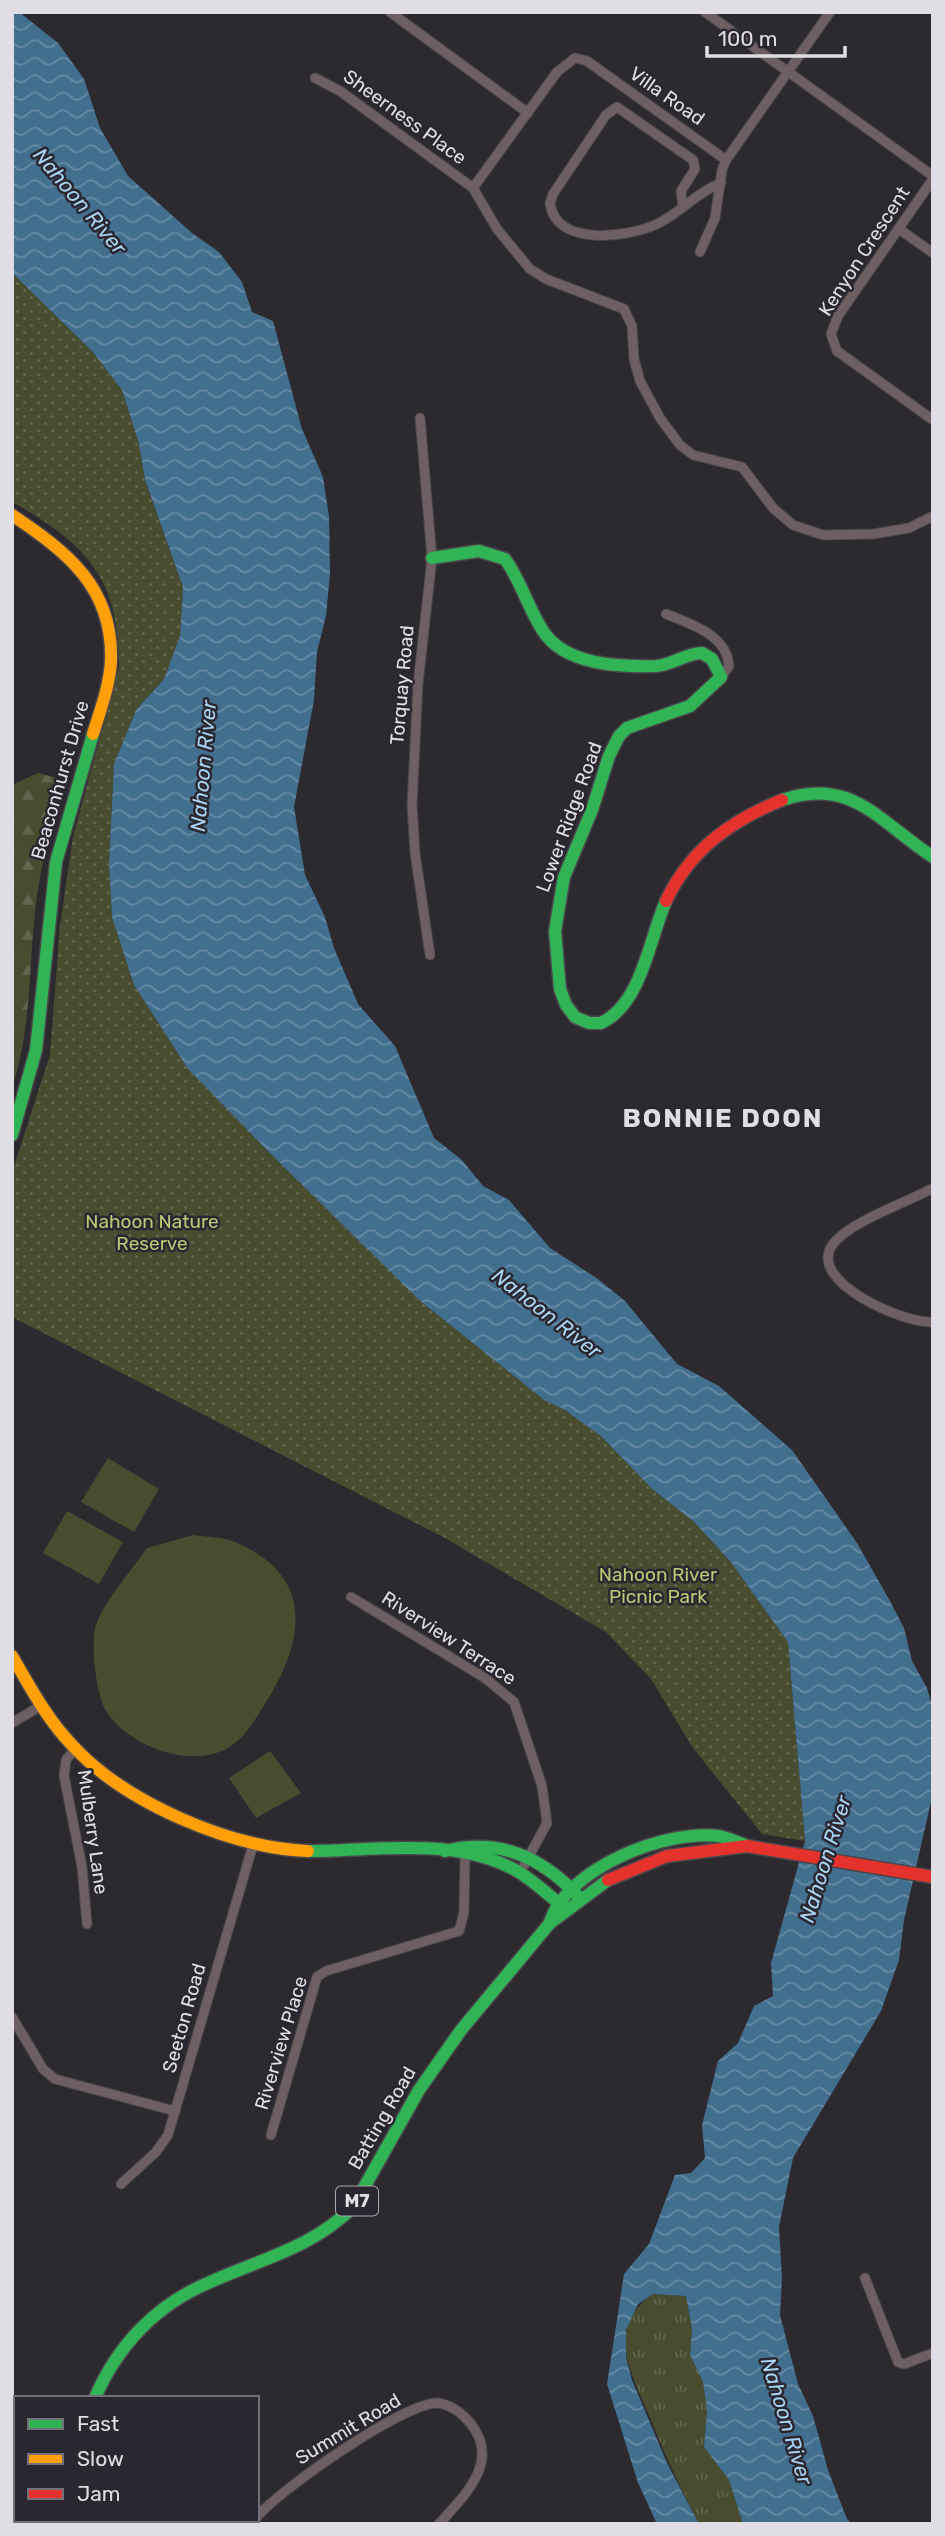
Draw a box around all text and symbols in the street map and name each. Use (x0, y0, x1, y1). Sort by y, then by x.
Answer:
scale bar (707, 14, 845, 58)
text: 100 m (718, 26, 777, 51)
street label: Villa Road (625, 62, 709, 130)
street label: Sheerness Place (339, 65, 471, 169)
water label: Nahoon River (28, 143, 132, 260)
street label: Kenyon Crescent (814, 181, 915, 320)
street label: Torquay Road (385, 624, 419, 746)
street label: Beaconhurst Drive (26, 698, 94, 862)
water label: Nahoon River (185, 698, 221, 833)
street label: Lower Ridge Road (531, 739, 607, 895)
district label: BONNIE DOON (622, 1103, 824, 1134)
park label: Nahoon Nature Reserve (85, 1210, 219, 1255)
water label: Nahoon River (487, 1263, 607, 1364)
park label: Nahoon River Picnic Park (599, 1563, 718, 1608)
street label: Riverview Terrace (378, 1586, 520, 1690)
street label: Mulberry Lane (73, 1768, 113, 1896)
water label: Nahoon River (794, 1792, 856, 1926)
street label: Seeton Road (157, 1961, 211, 2075)
street label: Riverview Place (250, 1973, 312, 2113)
street label: Batting Road (343, 2062, 421, 2174)
road number: M7 (336, 2186, 378, 2216)
water label: Nahoon River (756, 2354, 818, 2488)
street label: Summit Road (291, 2389, 405, 2469)
legend (14, 2396, 259, 2522)
text: Fast (77, 2411, 119, 2436)
text: Slow (77, 2446, 124, 2471)
text: Jam (77, 2481, 121, 2506)

